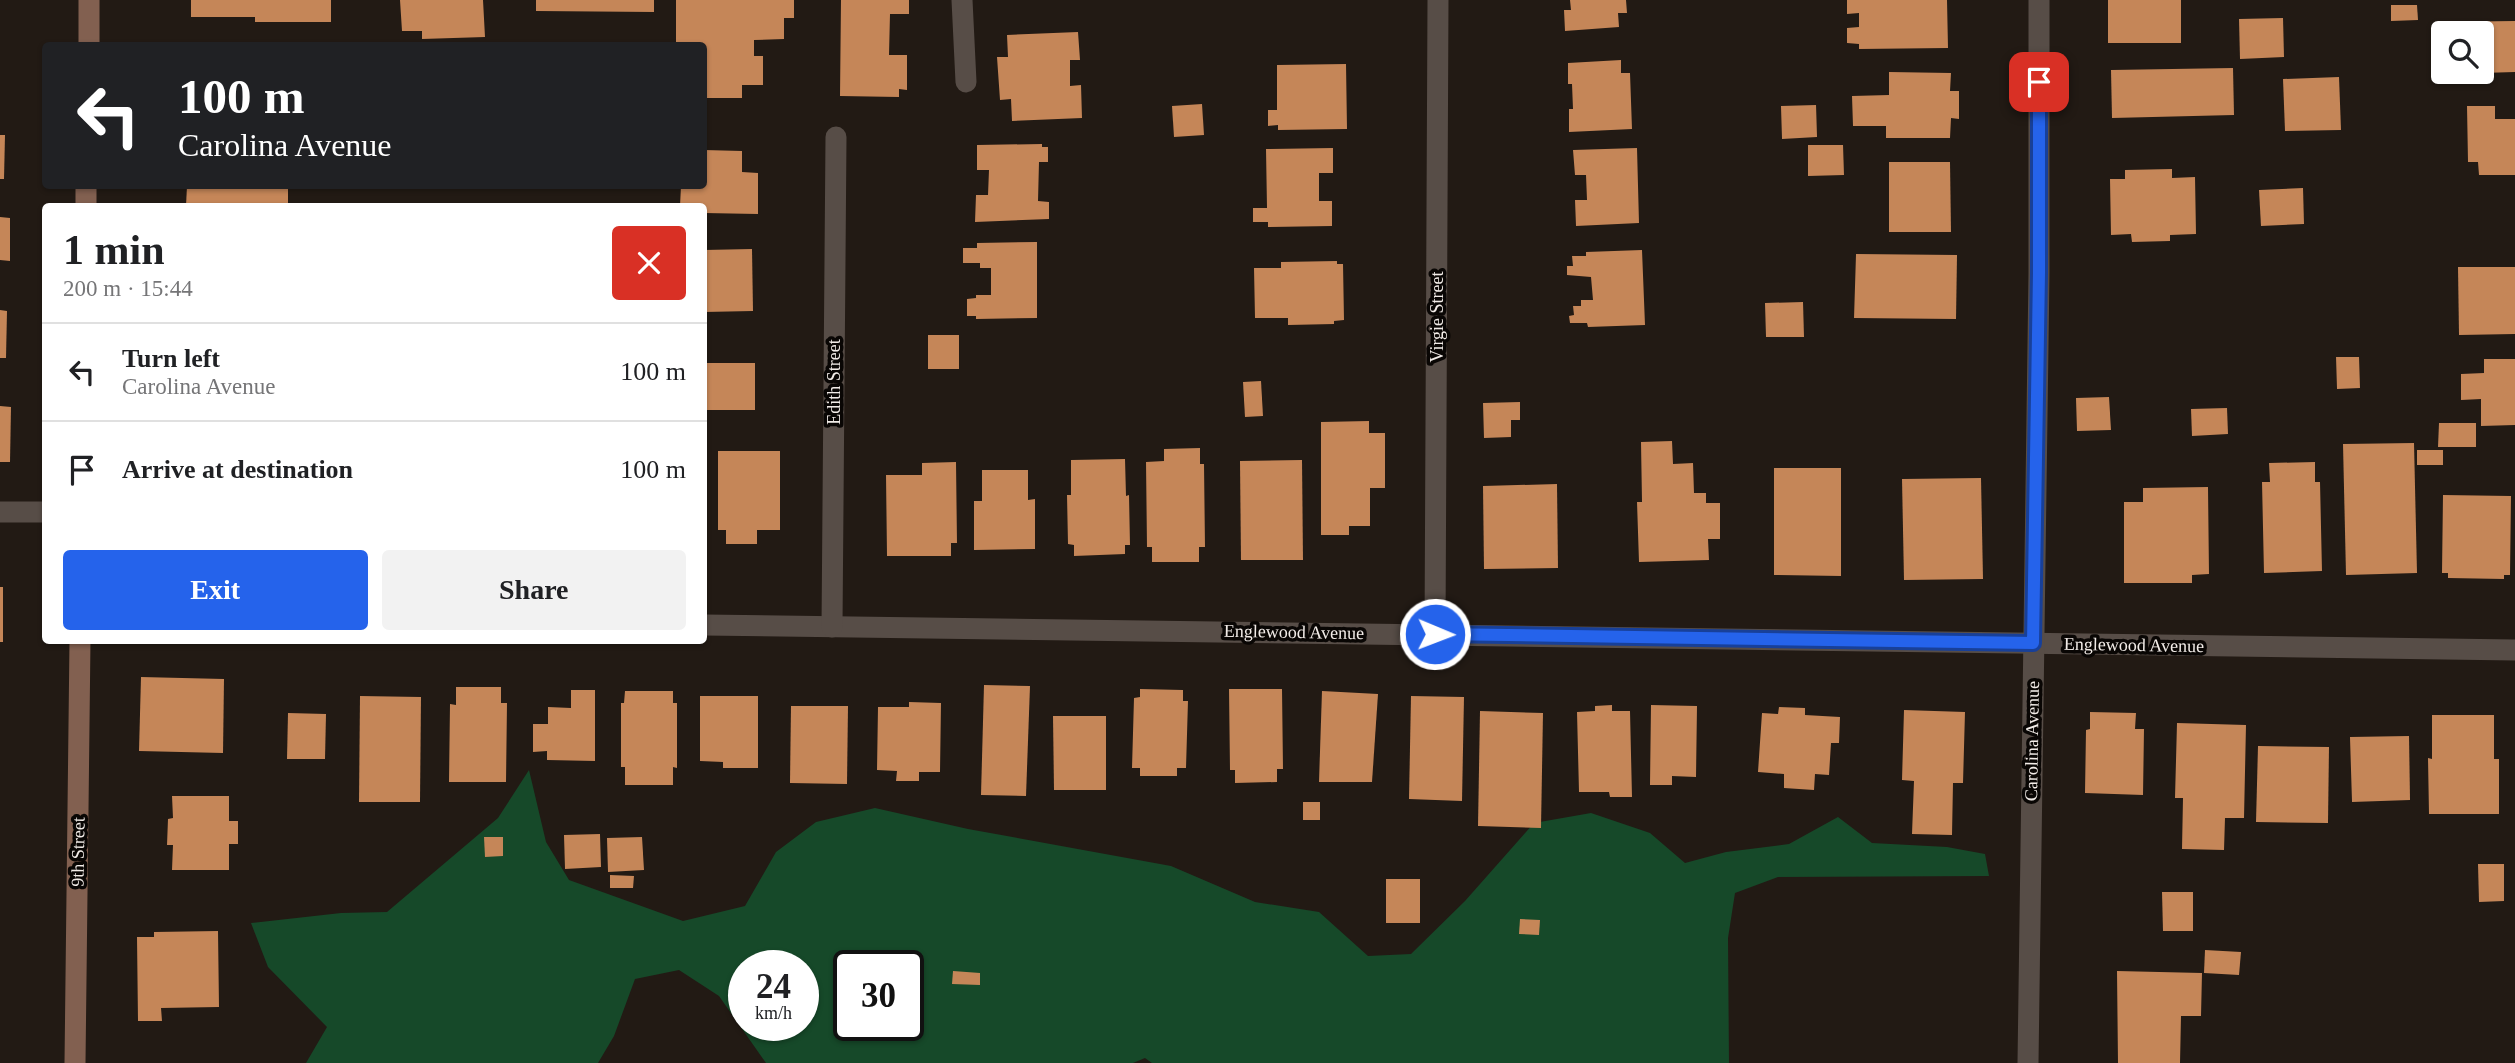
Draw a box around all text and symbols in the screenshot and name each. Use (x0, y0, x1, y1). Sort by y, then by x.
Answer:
map controls (2431, 21, 2494, 84)
button: search (2431, 21, 2494, 84)
pin (2009, 52, 2069, 112)
icon: arrive (2020, 63, 2058, 101)
text: 100 m (178, 69, 305, 124)
icon: left (63, 70, 154, 161)
text: Carolina Avenue (178, 127, 392, 163)
button: close (612, 226, 686, 300)
text: 1 min (63, 227, 165, 273)
street label: Virgie Street (1427, 271, 1447, 363)
text: 200 m · 15:44 (63, 276, 193, 301)
street label: Edith Street (824, 339, 844, 425)
text: Turn left (122, 344, 220, 373)
icon: left (63, 353, 101, 391)
text: 100 m (620, 357, 686, 386)
text: Carolina Avenue (122, 374, 276, 399)
icon: arrive (63, 451, 101, 489)
text: Arrive at destination (122, 455, 353, 484)
text: 100 m (620, 455, 686, 484)
button: Exit (63, 550, 368, 630)
button: Share (382, 550, 686, 630)
position arrow (1398, 597, 1472, 671)
street label: Englewood Avenue (1224, 621, 1364, 643)
street label: Englewood Avenue (2064, 634, 2204, 656)
street label: Carolina Avenue (2021, 681, 2043, 801)
street label: 9th Street (67, 817, 89, 887)
speed limit sign: 30 (833, 950, 924, 1041)
text: 24 (756, 967, 791, 1006)
text: km/h (755, 1003, 792, 1023)

